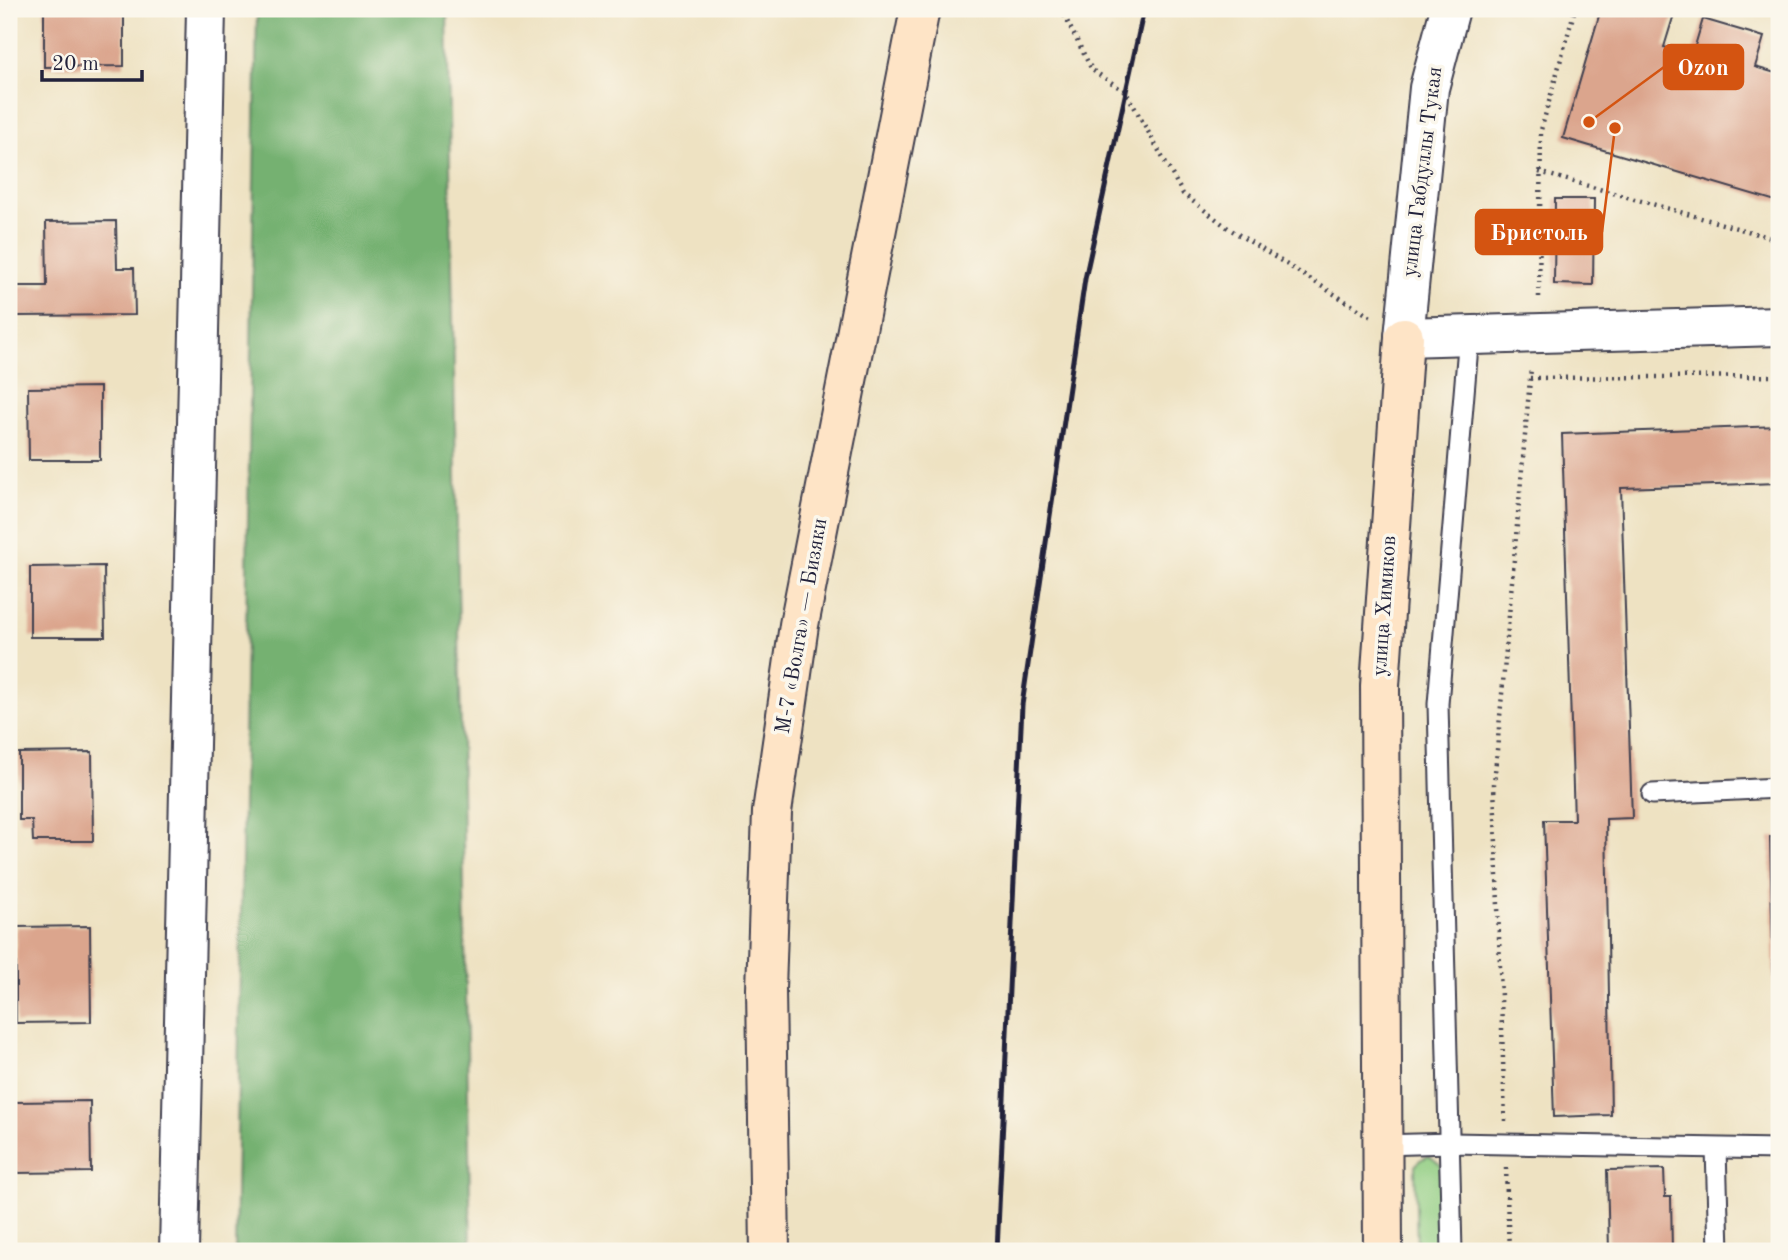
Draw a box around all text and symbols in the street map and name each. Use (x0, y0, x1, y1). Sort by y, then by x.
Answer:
scale bar (42, 38, 142, 82)
callout: Ozon (1664, 45, 1743, 89)
text: 20 m (52, 54, 99, 75)
text: Ozon (1677, 57, 1729, 80)
street label: улица Габдуллы Тукая (1400, 65, 1446, 278)
callout: Бристоль (1476, 210, 1602, 254)
text: Бристоль (1490, 222, 1588, 245)
street label: М-7 «Волга» — Бизяки (773, 516, 831, 736)
street label: улица Химиков (1370, 535, 1400, 677)

